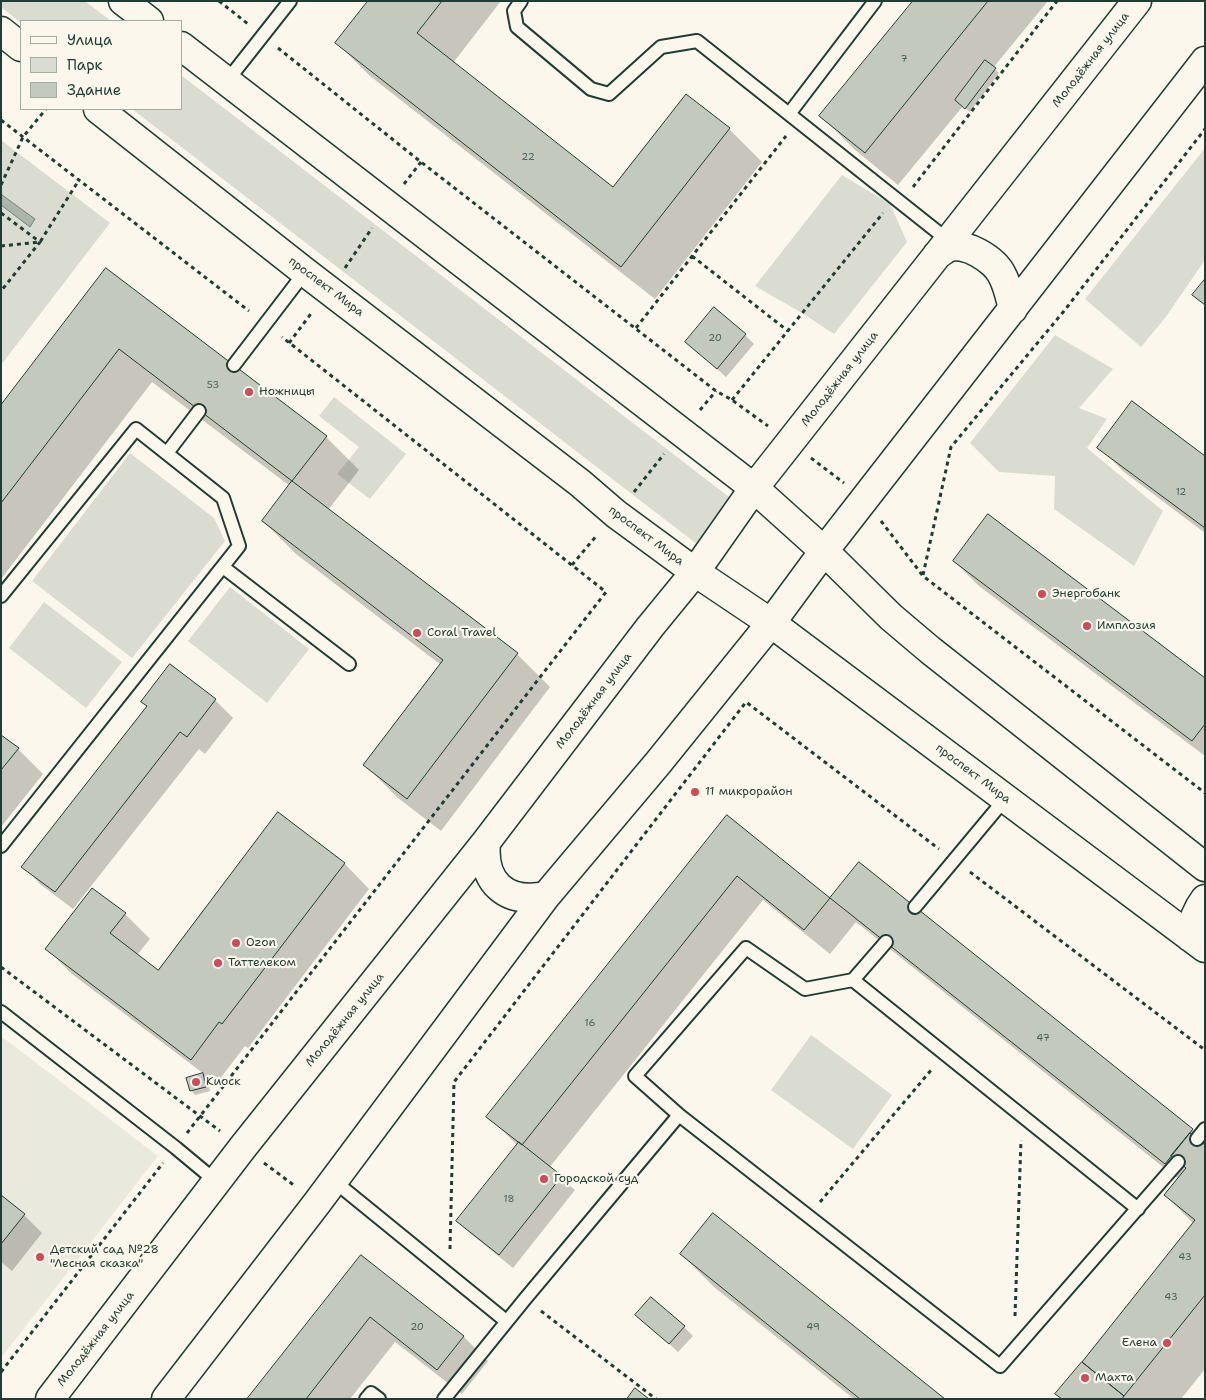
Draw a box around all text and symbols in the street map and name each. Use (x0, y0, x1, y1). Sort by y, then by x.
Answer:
street label: Молодёжная улица (1049, 10, 1133, 110)
legend (20, 20, 182, 110)
text: Улица (67, 30, 112, 50)
house number: 7 (901, 53, 907, 65)
text: Парк (67, 55, 103, 75)
text: Здание (67, 80, 121, 100)
house number: 22 (521, 151, 535, 163)
street label: проспект Мира (285, 254, 367, 320)
street label: Молодёжная улица (798, 329, 882, 429)
house number: 20 (708, 332, 722, 344)
house number: 53 (207, 379, 219, 391)
place label: Ножницы (259, 385, 315, 399)
marker: Ножницы (243, 386, 255, 398)
house number: 12 (1176, 486, 1186, 498)
street label: проспект Мира (605, 503, 687, 569)
place label: Энергобанк (1052, 587, 1120, 601)
marker: Энергобанк (1036, 588, 1048, 600)
place label: Имплозия (1097, 619, 1156, 633)
marker: Имплозия (1081, 620, 1093, 632)
place label: Coral Travel (427, 626, 496, 640)
marker: Coral Travel (411, 627, 423, 639)
street label: Молодёжная улица (553, 650, 635, 752)
street label: проспект Мира (932, 741, 1014, 807)
place label: 11 микрорайон (705, 785, 792, 799)
marker: 11 микрорайон (689, 786, 701, 798)
place label: Ozon (246, 936, 276, 950)
marker: Ozon (230, 937, 242, 949)
place label: Таттелеком (228, 956, 296, 970)
marker: Таттелеком (212, 957, 224, 969)
street label: Молодёжная улица (303, 970, 387, 1070)
house number: 16 (585, 1017, 595, 1029)
house number: 47 (1036, 1032, 1050, 1044)
place label: Киоск (206, 1075, 241, 1089)
marker: Киоск (190, 1076, 202, 1088)
place label: Городской суд (554, 1172, 638, 1186)
marker: Городской суд (538, 1173, 550, 1185)
house number: 18 (503, 1193, 515, 1205)
place label: Детский сад №28 "Лесная сказка" (50, 1243, 159, 1271)
marker: Детский сад №28 "Лесная сказка" (34, 1251, 46, 1263)
house number: 43 (1178, 1251, 1192, 1263)
street label: Молодёжная улица (54, 1289, 138, 1389)
house number: 43 (1164, 1291, 1178, 1303)
house number: 20 (410, 1321, 424, 1333)
house number: 49 (806, 1321, 820, 1333)
place label: Елена (1122, 1336, 1157, 1350)
marker: Елена (1161, 1337, 1173, 1349)
place label: Махта (1095, 1371, 1134, 1385)
marker: Махта (1079, 1372, 1091, 1384)

